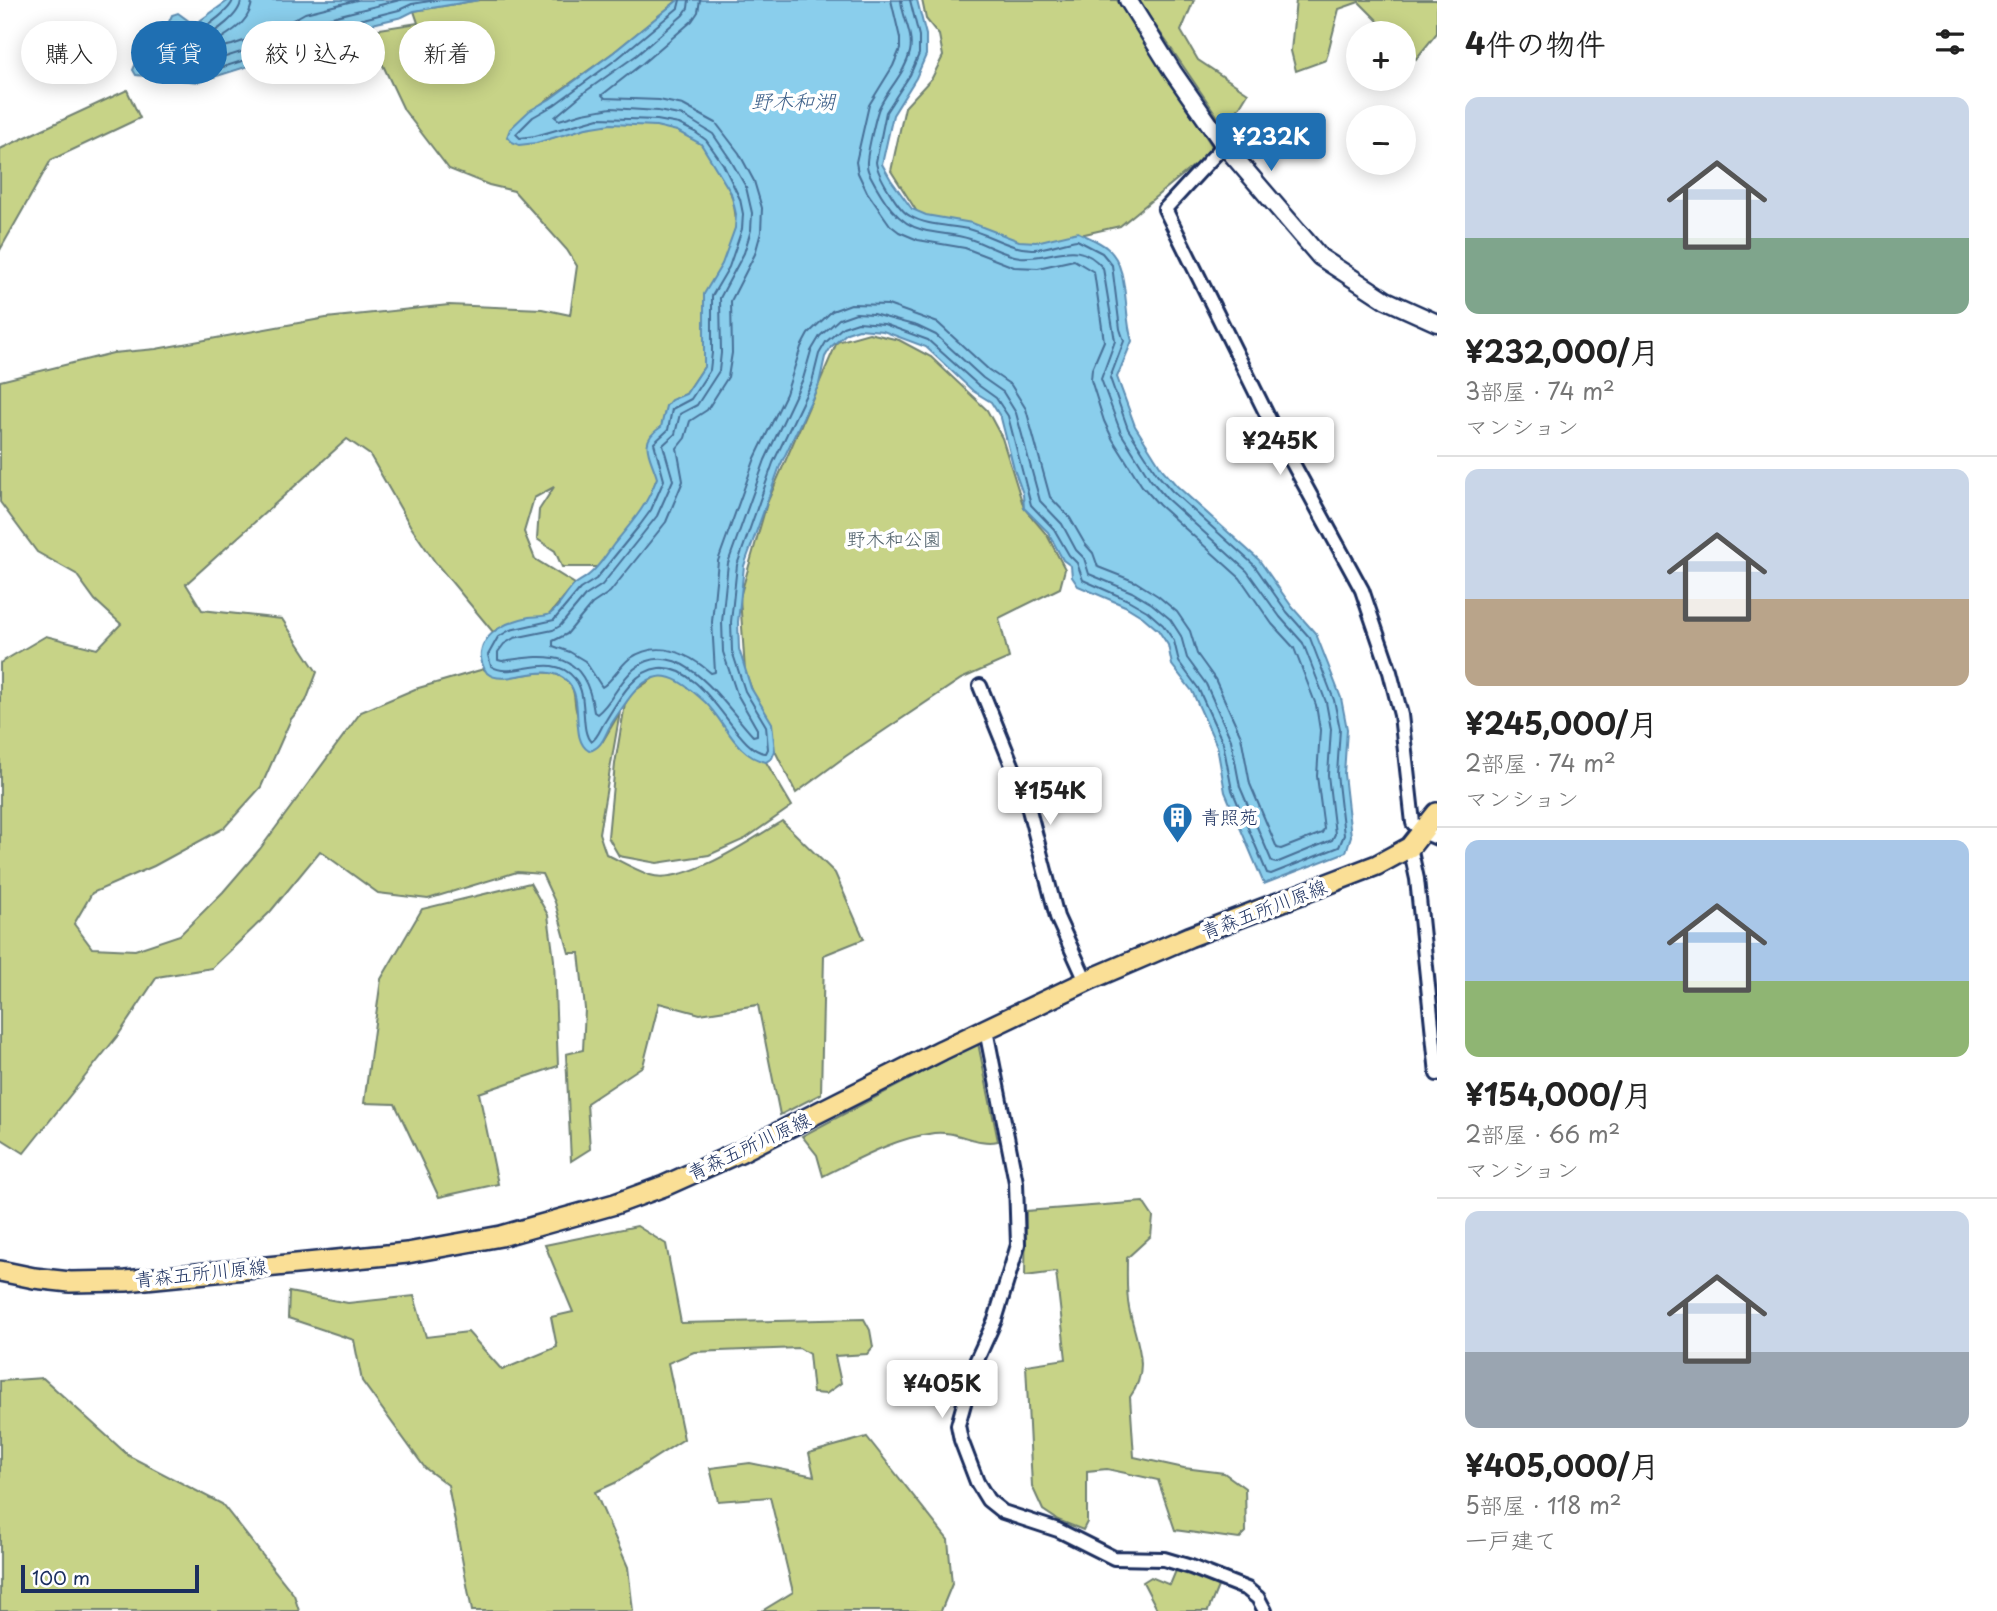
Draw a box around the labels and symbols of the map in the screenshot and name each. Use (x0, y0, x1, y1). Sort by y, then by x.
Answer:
water label: 野木和湖 (751, 84, 837, 116)
pin: ¥232K (1222, 114, 1320, 173)
pin: ¥245K (1231, 418, 1329, 477)
park label: 野木和公園 (846, 524, 942, 552)
pin: ¥154K (1001, 768, 1099, 827)
building icon: 青照苑 (1161, 800, 1195, 844)
place label: 青照苑 (1201, 802, 1258, 830)
street label: 青森五所川原線 (1197, 871, 1331, 945)
street label: 青森五所川原線 (682, 1104, 815, 1186)
street label: 青森五所川原線 (133, 1251, 269, 1293)
pin: ¥405K (893, 1360, 991, 1420)
scale bar (21, 1562, 200, 1594)

